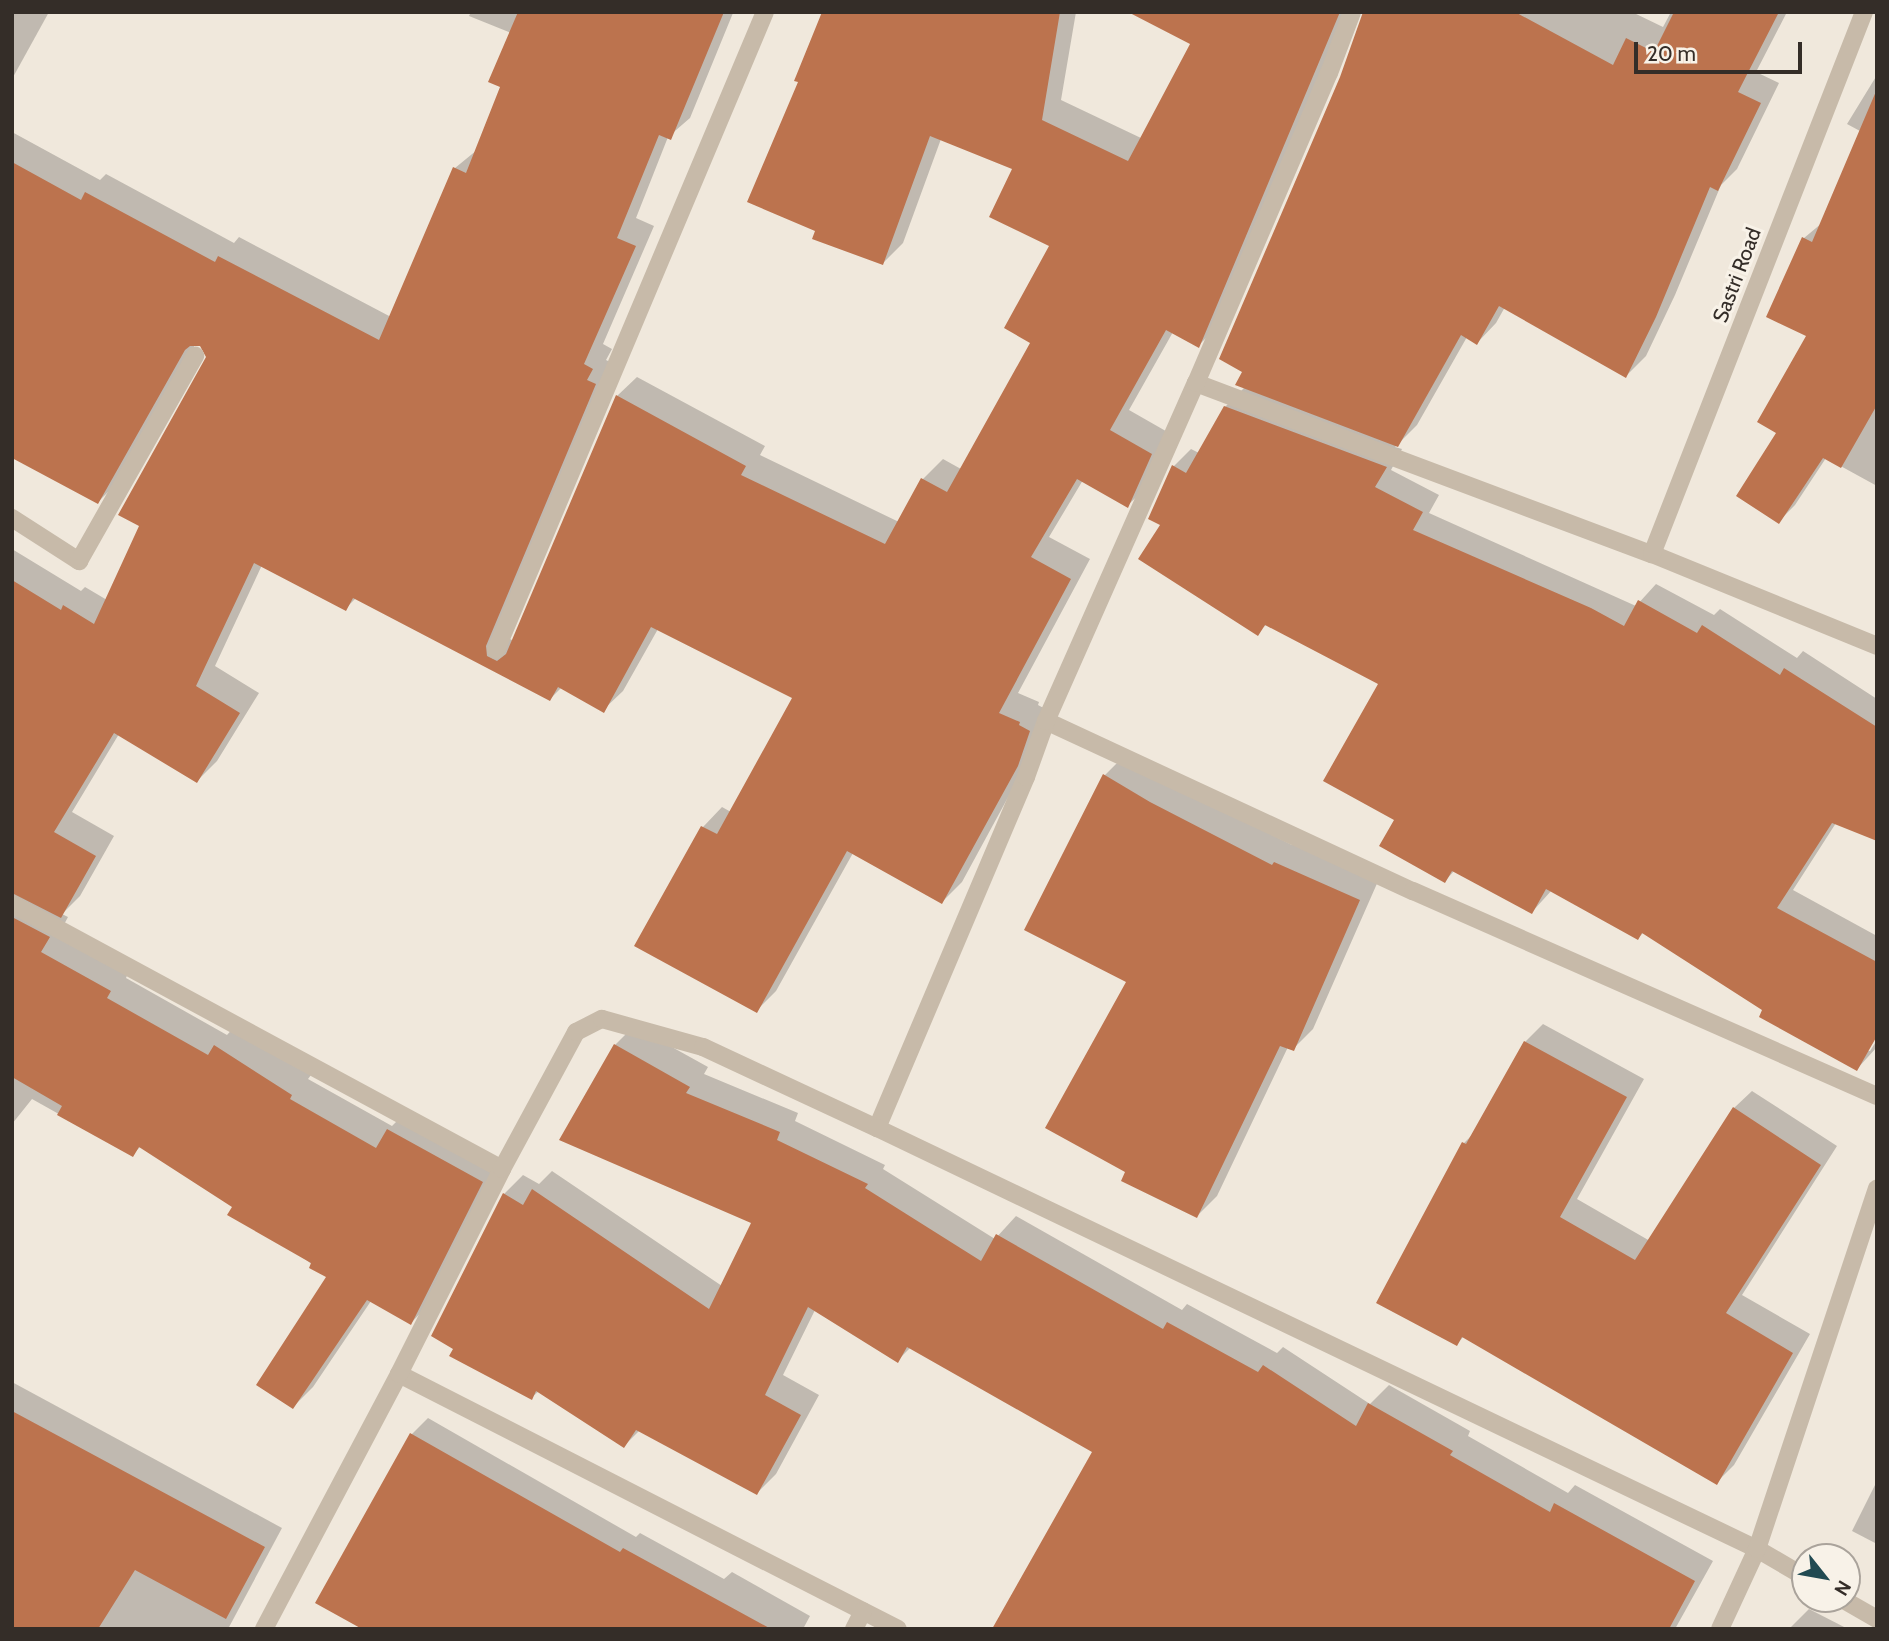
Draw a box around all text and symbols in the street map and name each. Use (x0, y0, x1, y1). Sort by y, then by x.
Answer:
scale bar (1637, 28, 1805, 72)
text: 20 m (1647, 41, 1696, 66)
street label: Sastri Road (1707, 224, 1767, 326)
north arrow (1791, 1543, 1861, 1613)
text: N (1829, 1576, 1856, 1600)

